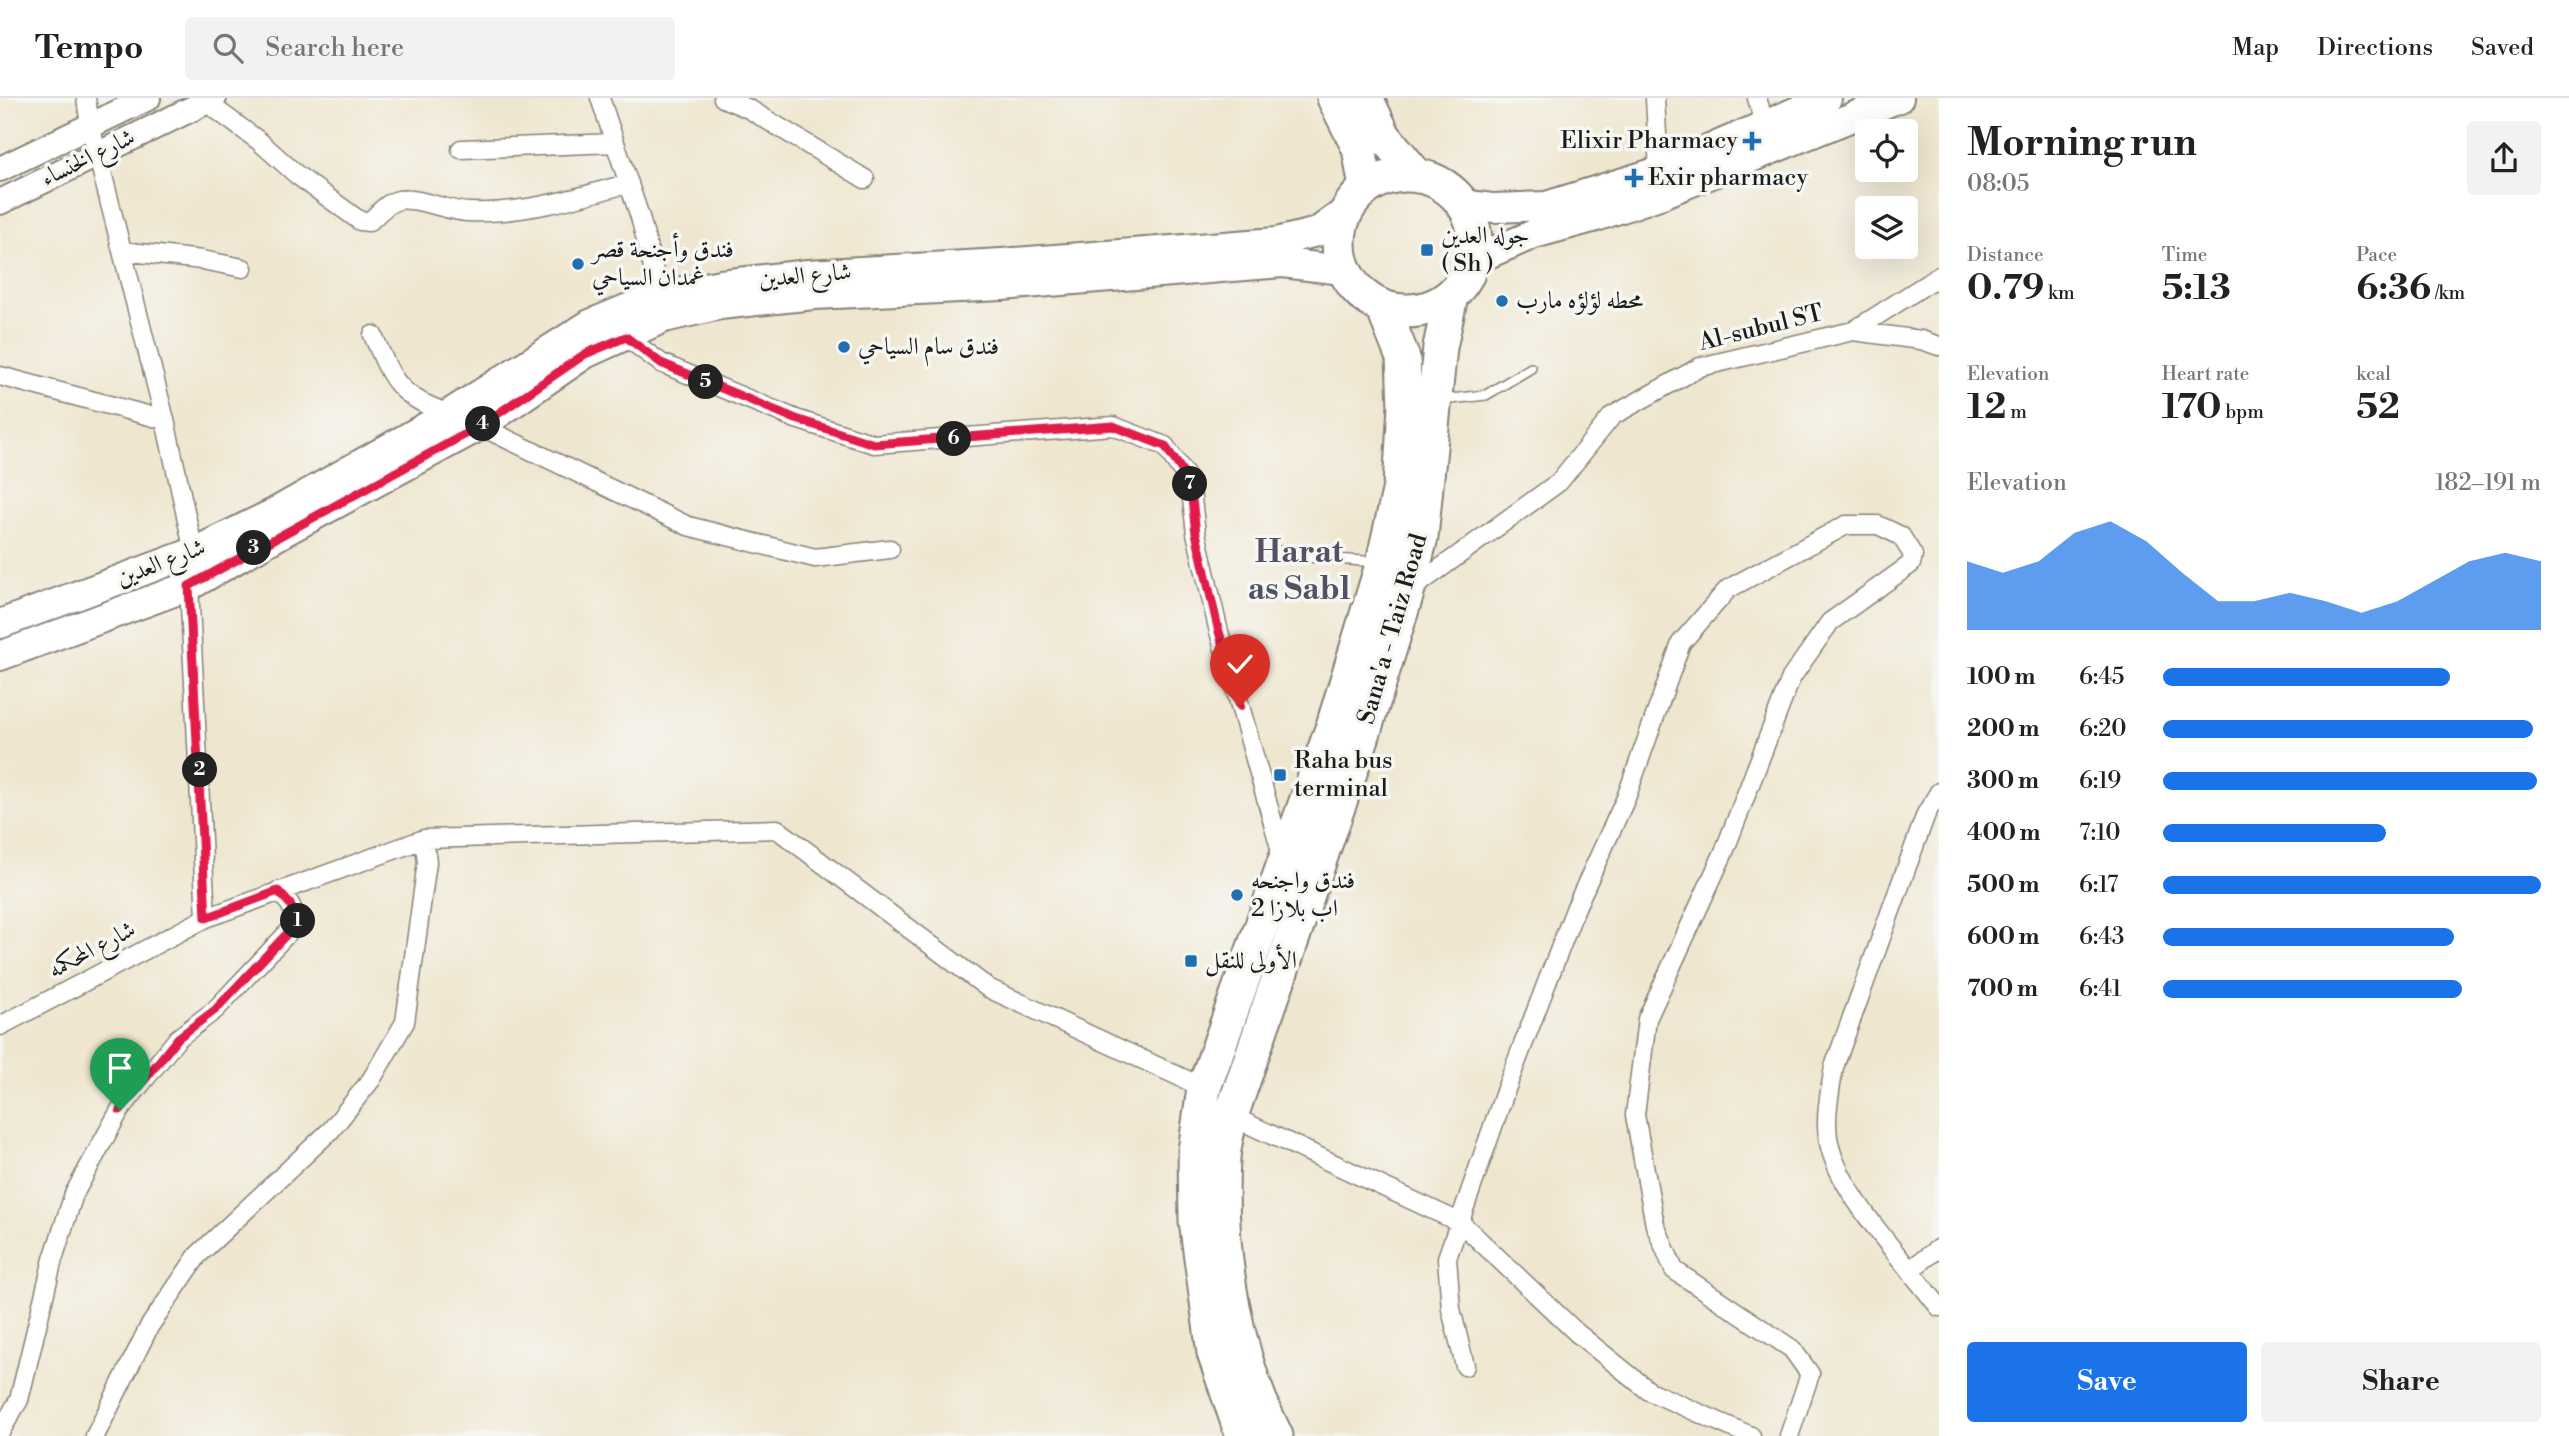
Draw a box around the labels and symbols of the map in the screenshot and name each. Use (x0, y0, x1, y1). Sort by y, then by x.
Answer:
street label: شارع الخنساء (36, 122, 142, 197)
place label: Elixir Pharmacy (1560, 126, 1738, 156)
marker: Elixir Pharmacy (1744, 133, 1760, 149)
place label: Exir pharmacy (1648, 163, 1808, 193)
marker: Exir pharmacy (1626, 170, 1642, 186)
place label: جوله العدين ( Sh ) (1441, 221, 1530, 279)
place label: فندق وأجنحة قصر غمدان السياحي (589, 232, 734, 296)
marker: جوله العدين ( Sh ) (1419, 242, 1435, 258)
marker: فندق وأجنحة قصر غمدان السياحي (570, 256, 586, 272)
street label: شارع العدين (757, 257, 853, 299)
place label: محطه لؤلؤه مارب (1516, 286, 1644, 316)
marker: محطه لؤلؤه مارب (1494, 293, 1510, 309)
street label: Al-subul ST (1695, 298, 1826, 358)
place label: فندق سام السياحي (858, 332, 999, 367)
marker: فندق سام السياحي (836, 339, 852, 355)
pin: 5 (688, 364, 724, 400)
pin: 4 (466, 406, 500, 442)
pin: 6 (936, 422, 972, 456)
pin: 7 (1172, 466, 1208, 502)
street label: Sana'a - Taiz Road (1351, 530, 1435, 728)
pin: 3 (236, 531, 272, 566)
street label: شارع العدين (112, 532, 211, 597)
district label: Harat as Sabl (1248, 532, 1351, 609)
pin (1210, 634, 1270, 706)
place label: Raha bus terminal (1294, 746, 1393, 804)
pin: 2 (182, 752, 218, 788)
marker: Raha bus terminal (1272, 767, 1288, 783)
place label: فندق واجنحه اب بلازا 2 (1251, 866, 1355, 924)
marker: فندق واجنحه اب بلازا 2 (1229, 887, 1245, 903)
pin: 1 (280, 904, 316, 938)
street label: شارع المحكمه (43, 914, 143, 989)
place label: الأولى للنقل (1205, 944, 1297, 977)
marker: الأولى للنقل (1183, 953, 1199, 969)
pin (90, 1038, 150, 1110)

